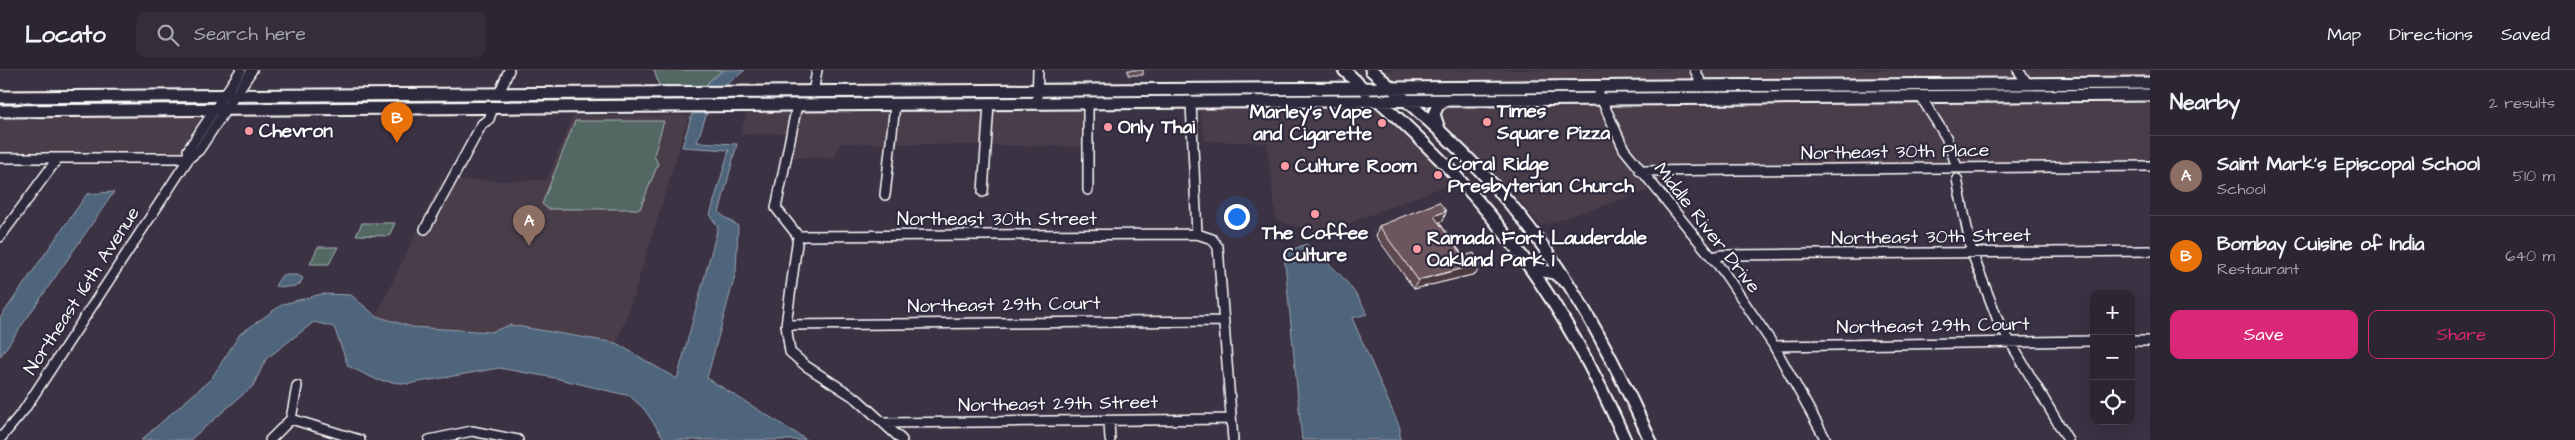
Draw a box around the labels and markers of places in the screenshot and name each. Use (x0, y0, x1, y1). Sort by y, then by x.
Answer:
place label: Times Square Pizza (1496, 98, 1610, 147)
place label: Marley's Vape and Cigarette (1250, 99, 1373, 149)
pin: B (381, 102, 413, 143)
place label: Only Thai (1118, 114, 1195, 142)
marker: Times Square Pizza (1481, 116, 1493, 128)
marker: Marley's Vape and Cigarette (1376, 117, 1388, 129)
place label: Chevron (259, 118, 333, 145)
marker: Only Thai (1102, 121, 1114, 133)
marker: Chevron (243, 125, 255, 137)
place label: Coral Ridge Presbyterian Church (1448, 151, 1635, 201)
place label: Culture Room (1295, 153, 1418, 180)
marker: Culture Room (1279, 160, 1291, 172)
marker: Coral Ridge Presbyterian Church (1432, 169, 1444, 181)
pin: A (513, 205, 545, 246)
marker: The Coffee Culture (1309, 208, 1321, 220)
place label: The Coffee Culture (1261, 220, 1369, 269)
place label: Ramada Fort Lauderdale Oakland Park 1 (1427, 225, 1648, 274)
marker: Ramada Fort Lauderdale Oakland Park 1 (1411, 243, 1423, 255)

